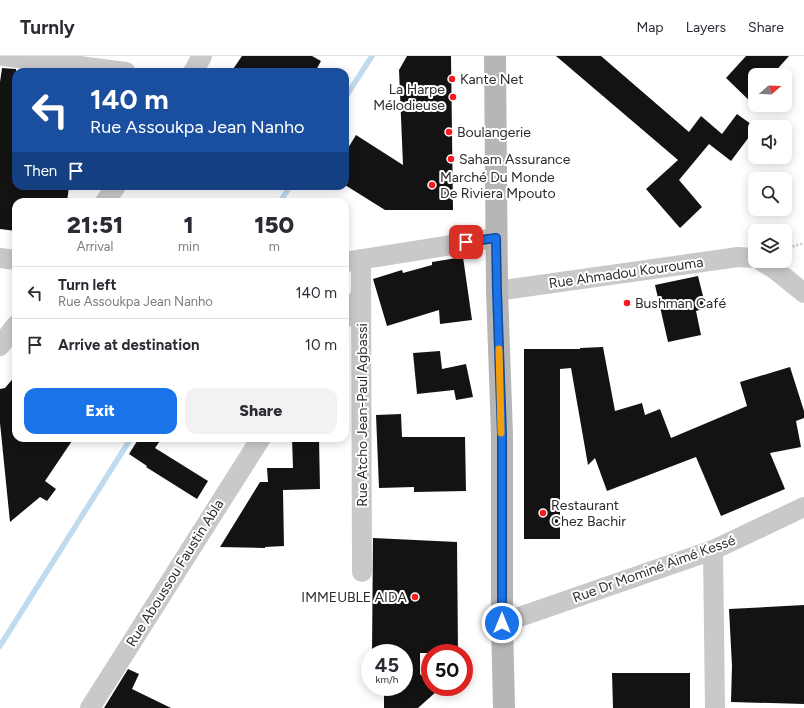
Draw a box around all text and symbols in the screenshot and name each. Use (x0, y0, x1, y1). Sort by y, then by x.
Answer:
text: Turnly (20, 16, 75, 39)
text: Map (636, 19, 664, 36)
text: Layers (686, 19, 726, 36)
text: Share (748, 19, 784, 36)
north arrow (748, 68, 792, 112)
map controls (748, 68, 792, 268)
place label: Kante Net (460, 71, 524, 88)
marker: Kante Net (447, 74, 457, 84)
place label: La Harpe Mélodieuse (373, 81, 445, 114)
text: 140 m (90, 82, 169, 116)
icon: left (24, 84, 76, 136)
marker: La Harpe Mélodieuse (448, 92, 458, 102)
text: Rue Assoukpa Jean Nanho (90, 116, 304, 138)
button: sound (748, 120, 792, 164)
place label: Boulangerie (457, 124, 531, 141)
marker: Boulangerie (444, 127, 454, 137)
place label: Saham Assurance (459, 151, 571, 168)
marker: Saham Assurance (446, 154, 456, 164)
icon: arrive (65, 160, 87, 182)
text: Then (24, 162, 57, 180)
place label: Marché Du Monde De Riviera Mpouto (440, 169, 556, 202)
button: search (748, 172, 792, 216)
marker: Marché Du Monde De Riviera Mpouto (427, 180, 437, 190)
text: 21:51 (67, 210, 123, 239)
text: 1 (184, 210, 194, 239)
text: 150 (254, 210, 294, 239)
button: layers (748, 224, 792, 268)
pin (449, 225, 483, 259)
icon: arrive (455, 231, 477, 253)
text: Arrival (77, 239, 113, 254)
text: min (178, 239, 199, 254)
text: m (269, 239, 280, 254)
street label: Rue Ahmadou Kourouma (548, 254, 704, 292)
text: Turn left (58, 276, 116, 294)
icon: left (24, 282, 46, 304)
text: 140 m (295, 284, 337, 302)
text: Rue Assoukpa Jean Nanho (58, 294, 213, 309)
place label: Bushman Café (635, 295, 726, 312)
marker: Bushman Café (622, 298, 632, 308)
street label: Rue Atcho Jean-Paul Agbassi (354, 323, 371, 507)
icon: arrive (24, 334, 46, 356)
text: Arrive at destination (58, 336, 199, 354)
text: 10 m (305, 336, 337, 354)
button: Exit (24, 388, 177, 434)
button: Share (185, 388, 337, 434)
street label: Rue Aboussou Faustin Abla (123, 496, 227, 650)
place label: Restaurant Chez Bachir (551, 497, 626, 530)
marker: Restaurant Chez Bachir (538, 508, 548, 518)
street label: Rue Dr Mominé Aimé Kessé (570, 531, 738, 606)
place label: IMMEUBLE AIDA (301, 589, 408, 606)
marker: IMMEUBLE AIDA (410, 592, 420, 602)
position arrow (481, 602, 523, 644)
speed limit sign: 50 (421, 644, 473, 696)
text: 45 (375, 653, 399, 677)
text: km/h (376, 673, 398, 686)

